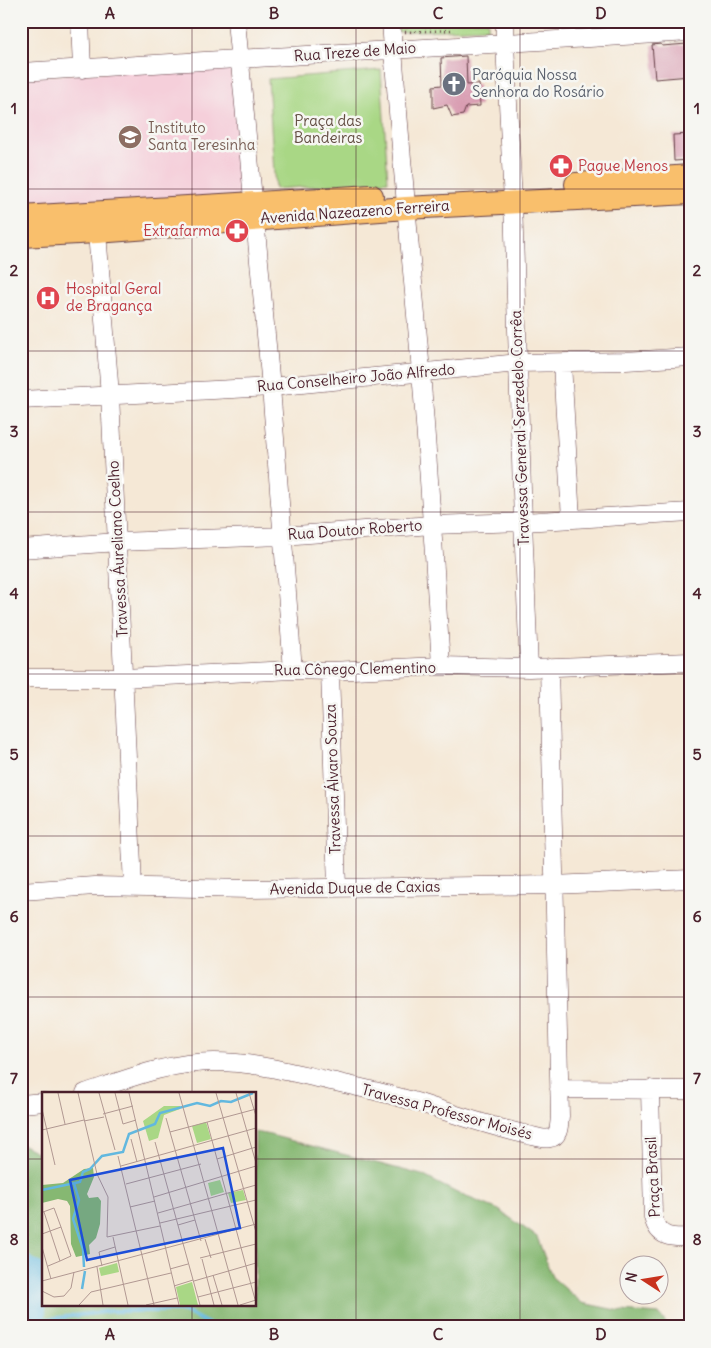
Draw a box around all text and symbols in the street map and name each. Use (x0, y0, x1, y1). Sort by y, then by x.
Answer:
text: A (105, 3, 115, 23)
text: B (269, 3, 280, 23)
text: C (433, 3, 444, 23)
text: D (595, 3, 607, 23)
street label: Rua Treze de Maio (293, 38, 417, 65)
place label: Paróquia Nossa Senhora do Rosário (472, 65, 604, 101)
church icon: Paróquia Nossa Senhora do Rosário (441, 71, 467, 97)
text: 1 (11, 98, 17, 118)
text: 1 (694, 98, 700, 118)
park label: Praça das Bandeiras (294, 111, 362, 147)
place label: Instituto Santa Teresinha (148, 118, 256, 154)
school or university icon: Instituto Santa Teresinha (117, 124, 143, 150)
pharmacy icon: Pague Menos (548, 153, 574, 179)
place label: Pague Menos (578, 156, 668, 175)
street label: Avenida Nazeazeno Ferreira (260, 195, 451, 228)
pharmacy icon: Extrafarma (224, 218, 250, 244)
place label: Extrafarma (143, 221, 220, 240)
text: 2 (10, 260, 19, 280)
text: 2 (693, 260, 702, 280)
place label: Hospital Geral de Bragança (66, 279, 161, 315)
hospital icon: Hospital Geral de Bragança (35, 285, 61, 311)
street label: Travessa General Serzedelo Corrêa (506, 309, 533, 546)
street label: Rua Conselheiro João Alfredo (256, 359, 456, 396)
text: 3 (9, 421, 19, 441)
text: 3 (692, 421, 702, 441)
street label: Travessa Áureliano Coelho (103, 460, 132, 638)
street label: Rua Doutor Roberto (287, 515, 423, 544)
text: 4 (9, 583, 19, 603)
text: 4 (692, 583, 702, 603)
street label: Rua Cônego Clementino (274, 658, 436, 679)
street label: Travessa Álvaro Souza (320, 703, 345, 855)
text: 5 (9, 744, 19, 764)
text: 5 (692, 744, 702, 764)
street label: Avenida Duque de Caxias (269, 877, 441, 898)
text: 6 (9, 906, 19, 926)
text: 6 (692, 906, 702, 926)
text: 7 (10, 1068, 18, 1088)
text: 7 (693, 1068, 701, 1088)
street label: Travessa Professor Moisés (360, 1080, 535, 1143)
inset map (42, 1092, 256, 1306)
street label: Praça Brasil (641, 1136, 664, 1218)
text: 8 (9, 1229, 19, 1249)
text: 8 (692, 1229, 702, 1249)
north arrow (618, 1256, 668, 1306)
text: N (621, 1271, 641, 1284)
text: A (105, 1324, 115, 1344)
text: B (269, 1324, 280, 1344)
text: C (433, 1324, 444, 1344)
text: D (595, 1324, 607, 1344)

